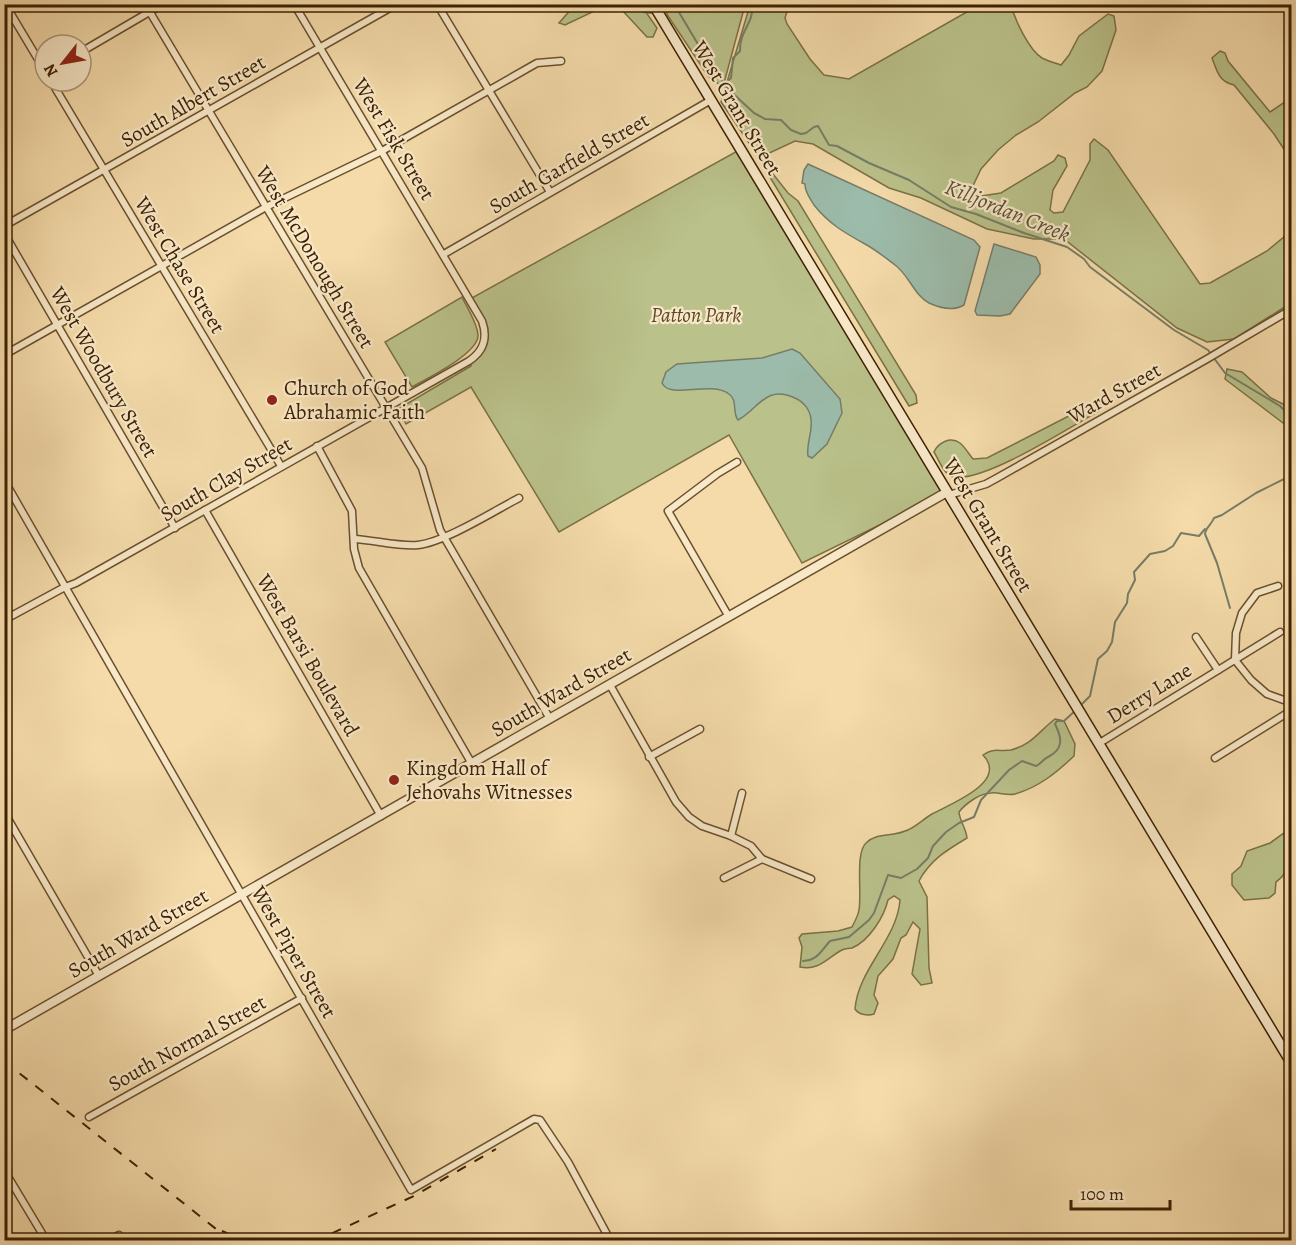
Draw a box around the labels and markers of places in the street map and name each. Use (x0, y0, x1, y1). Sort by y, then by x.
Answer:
place label: Church of God Abrahamic Faith (283, 374, 425, 426)
marker: Church of God Abrahamic Faith (265, 393, 279, 407)
place label: Kingdom Hall of Jehovahs Witnesses (406, 754, 573, 806)
marker: Kingdom Hall of Jehovahs Witnesses (387, 773, 401, 787)

